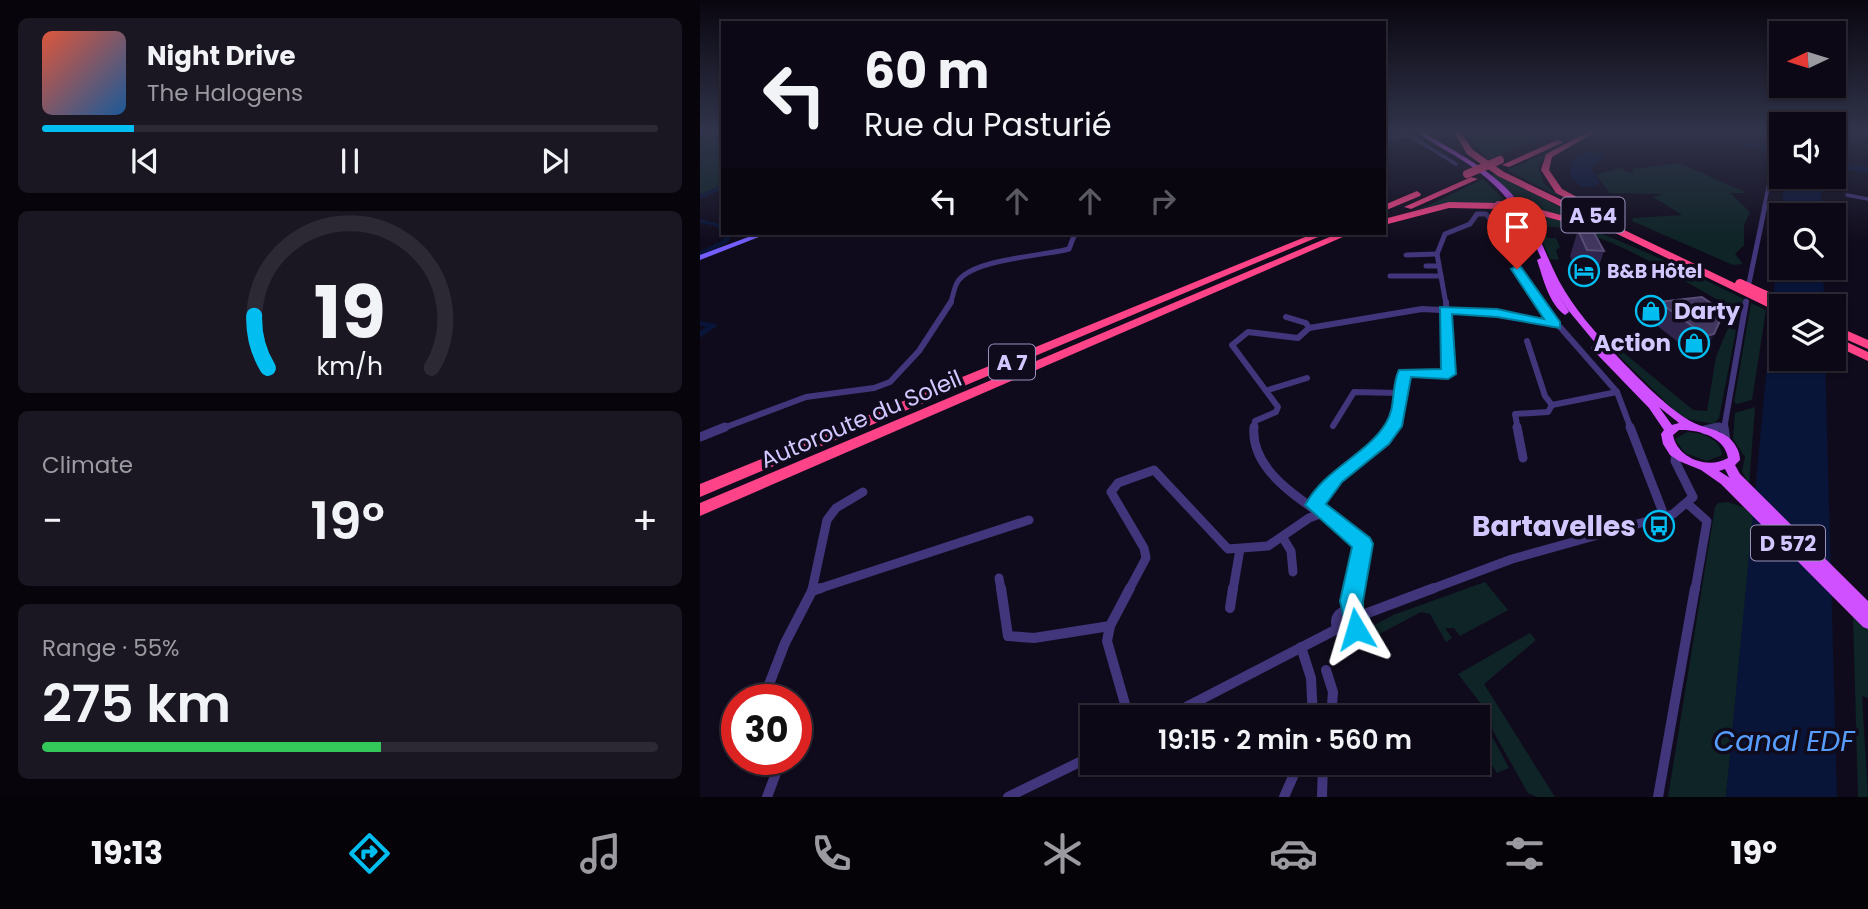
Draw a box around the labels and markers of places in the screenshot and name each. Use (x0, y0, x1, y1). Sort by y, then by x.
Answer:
pin (1487, 197, 1547, 269)
hotel icon: B&B Hôtel (1567, 254, 1601, 288)
place label: B&B Hôtel (1607, 258, 1702, 285)
shop icon: Darty (1634, 294, 1668, 328)
place label: Darty (1674, 295, 1741, 327)
shop icon: Action (1677, 326, 1711, 360)
place label: Action (1594, 327, 1671, 359)
place label: Bartavelles (1472, 507, 1636, 546)
bus stop icon: Bartavelles (1642, 509, 1676, 543)

